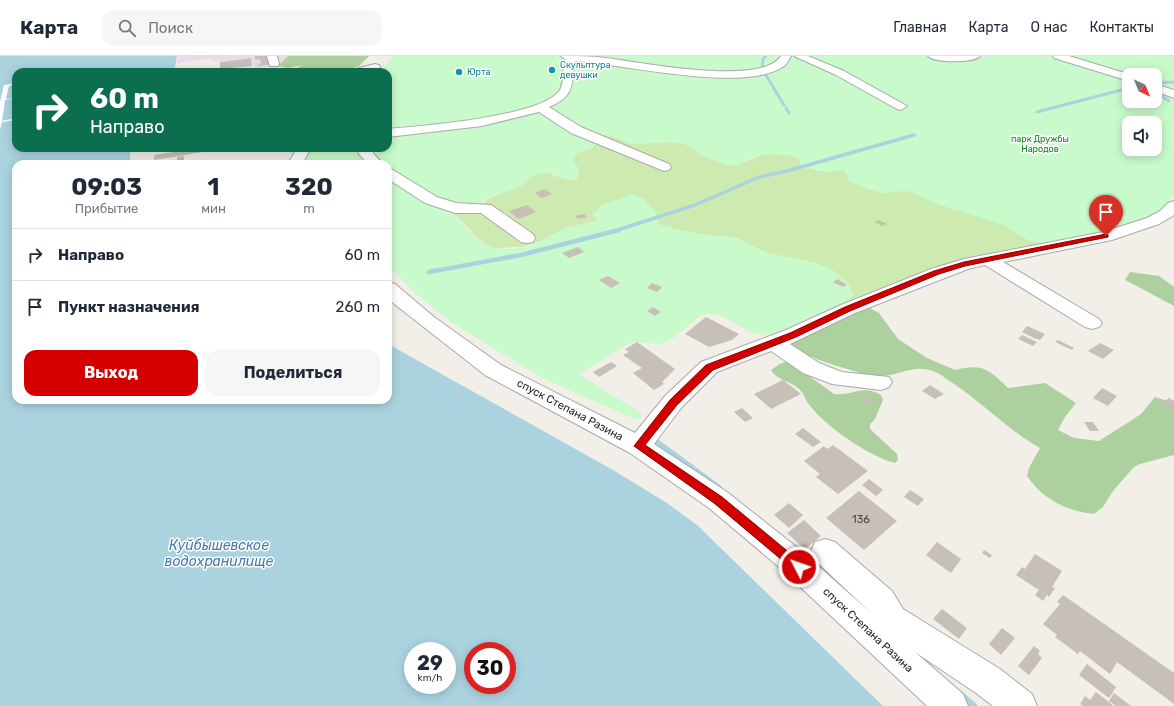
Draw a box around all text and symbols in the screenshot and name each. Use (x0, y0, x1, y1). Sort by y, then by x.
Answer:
search box (102, 10, 382, 46)
text: Карта (20, 16, 78, 39)
icon: search (116, 17, 138, 39)
text: Поиск (148, 19, 193, 37)
text: Главная (893, 19, 947, 36)
text: Карта (969, 19, 1009, 36)
text: О нас (1031, 19, 1067, 36)
text: Контакты (1089, 19, 1154, 36)
place label: Скульптура девушки (560, 60, 610, 80)
marker: Скульптура девушки (547, 65, 557, 75)
marker: Юрта (454, 67, 464, 77)
place label: Юрта (467, 67, 491, 77)
north arrow (1122, 68, 1162, 108)
map controls (1122, 68, 1162, 156)
text: 60 m (90, 82, 159, 115)
icon: right (24, 84, 76, 136)
text: Направо (90, 116, 165, 138)
button: sound (1122, 116, 1162, 156)
park label: парк Дружбы Народов (1011, 134, 1069, 154)
text: 09:03 (71, 173, 142, 201)
text: 1 (208, 173, 220, 201)
text: 320 (285, 173, 333, 201)
pin (1089, 195, 1123, 236)
text: Прибытие (75, 201, 138, 216)
text: мин (201, 201, 226, 216)
text: m (303, 201, 315, 216)
icon: arrive (1095, 201, 1117, 223)
icon: right (24, 244, 46, 266)
text: Направо (58, 246, 124, 264)
text: 60 m (344, 246, 380, 264)
icon: arrive (24, 296, 46, 318)
text: Пункт назначения (58, 298, 200, 316)
text: 260 m (336, 298, 380, 316)
button: Выход (24, 350, 198, 396)
button: Поделиться (206, 350, 380, 396)
street label: спуск Степана Разина (515, 376, 625, 444)
house number: 136 (852, 513, 870, 526)
water label: Куйбышевское водохранилище (165, 537, 274, 570)
position arrow (778, 546, 820, 588)
street label: спуск Степана Разина (820, 585, 916, 675)
speed limit sign: 30 (464, 642, 516, 694)
text: 29 (417, 651, 443, 675)
text: km/h (418, 672, 442, 684)

